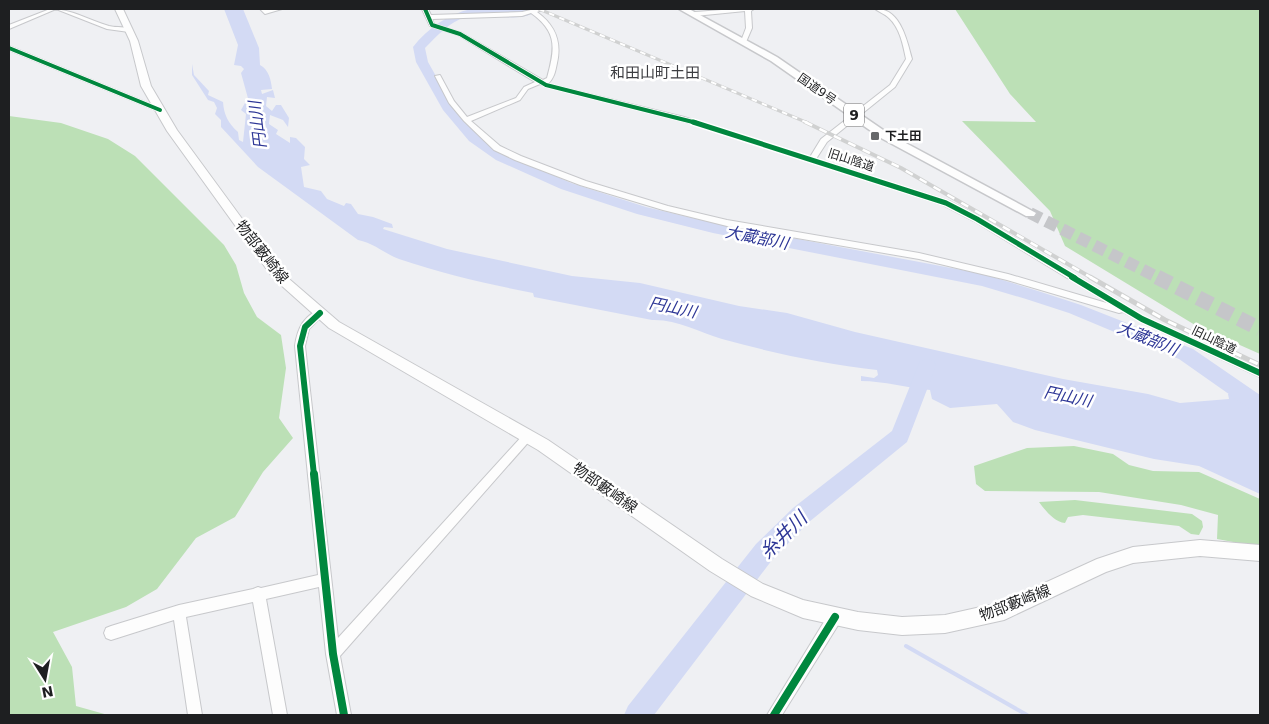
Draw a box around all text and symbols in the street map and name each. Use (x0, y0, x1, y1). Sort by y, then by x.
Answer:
district label: 和田山町土田 (610, 64, 700, 82)
street label: 国道9号 (795, 71, 839, 107)
water label: 円山川 (245, 98, 270, 150)
road number: 9 (844, 104, 864, 126)
place label: 下土田 (885, 129, 921, 143)
marker: 下土田 (869, 130, 881, 142)
street label: 旧山陰道 (826, 146, 876, 174)
street label: 物部藪崎線 (232, 217, 292, 287)
water label: 大蔵部川 (724, 222, 792, 253)
water label: 円山川 (647, 293, 700, 322)
water label: 大蔵部川 (1115, 318, 1183, 360)
street label: 旧山陰道 (1189, 323, 1239, 357)
water label: 円山川 (1042, 382, 1095, 411)
street label: 物部藪崎線 (569, 459, 641, 517)
water label: 糸井川 (755, 506, 812, 563)
street label: 物部藪崎線 (977, 581, 1053, 625)
north arrow (20, 654, 70, 704)
text: N (40, 683, 55, 701)

